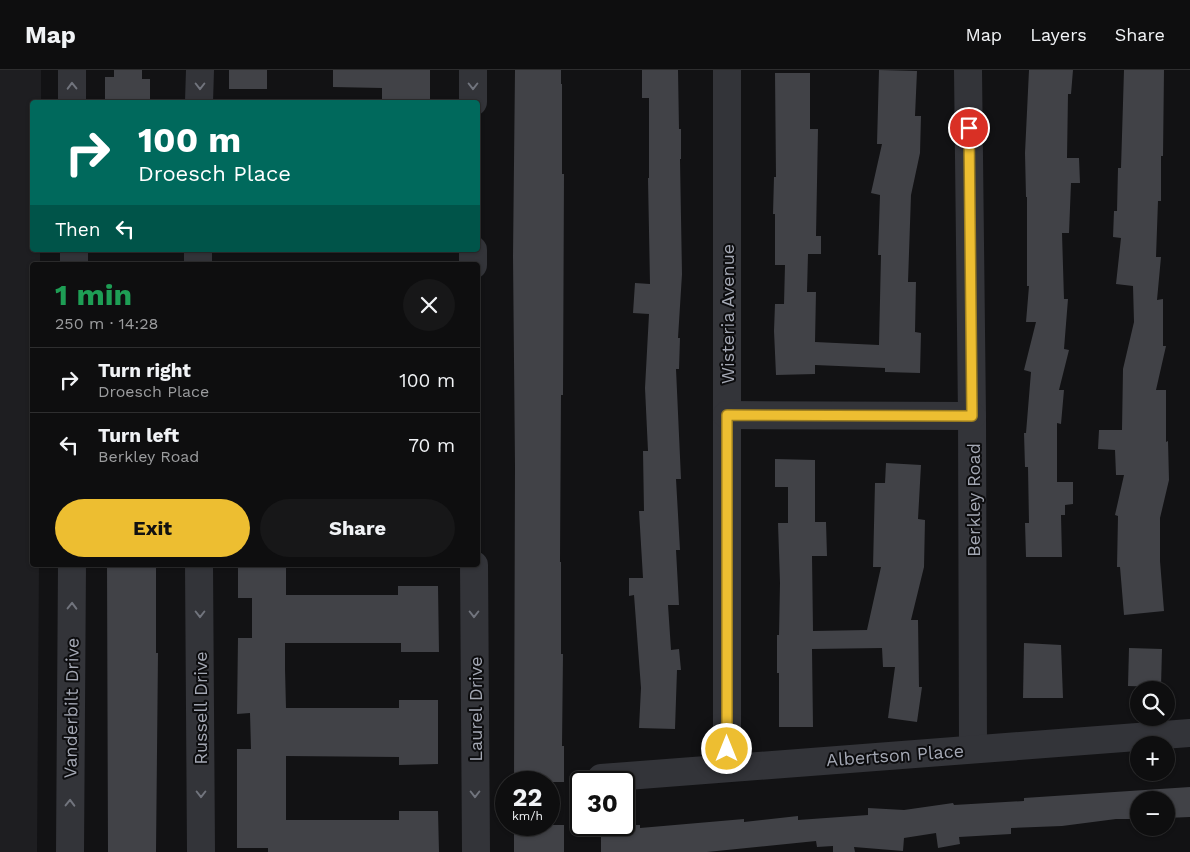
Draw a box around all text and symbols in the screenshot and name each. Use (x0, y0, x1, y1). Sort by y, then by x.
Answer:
text: Map (25, 21, 76, 49)
text: Map (965, 24, 1002, 45)
text: Layers (1030, 24, 1087, 45)
text: Share (1115, 24, 1165, 45)
one-way arrow (67, 82, 77, 90)
one-way arrow (195, 83, 205, 91)
one-way arrow (468, 83, 478, 91)
pin (948, 107, 990, 149)
icon: arrive (955, 114, 983, 142)
text: 100 m (138, 119, 241, 161)
icon: right (55, 120, 120, 185)
text: Droesch Place (138, 161, 291, 186)
icon: left (111, 215, 139, 243)
text: Then (55, 218, 101, 241)
street label: Wisteria Avenue (717, 244, 738, 384)
text: 1 min (55, 277, 132, 312)
button: close (403, 279, 455, 331)
text: 250 m · 14:28 (55, 314, 158, 333)
text: Turn right (98, 359, 191, 382)
icon: right (55, 366, 83, 394)
text: 100 m (399, 369, 455, 392)
text: Droesch Place (98, 382, 209, 401)
text: Turn left (98, 424, 179, 447)
icon: left (55, 431, 83, 459)
text: 70 m (408, 434, 455, 457)
street label: Berkley Road (963, 443, 984, 557)
text: Berkley Road (98, 447, 199, 466)
button: Exit (55, 499, 250, 557)
button: Share (260, 499, 455, 557)
one-way arrow (67, 602, 77, 610)
one-way arrow (195, 610, 205, 618)
one-way arrow (469, 610, 479, 618)
street label: Vanderbilt Drive (59, 638, 83, 778)
street label: Russell Drive (190, 651, 211, 765)
street label: Laurel Drive (465, 656, 486, 762)
map controls (1130, 681, 1175, 836)
button: search (1130, 681, 1175, 726)
position arrow (700, 722, 752, 774)
button: + (1130, 736, 1175, 781)
street label: Albertson Place (825, 740, 965, 770)
speed limit sign: 30 (570, 771, 635, 836)
text: 22 (513, 783, 542, 812)
one-way arrow (195, 790, 206, 798)
one-way arrow (470, 790, 480, 798)
button: − (1130, 791, 1175, 836)
one-way arrow (65, 799, 75, 807)
text: km/h (512, 809, 543, 823)

